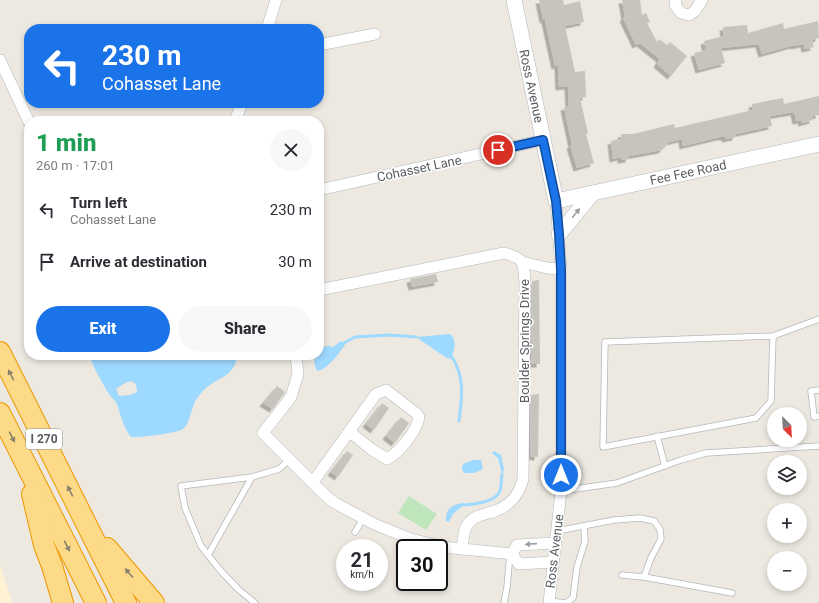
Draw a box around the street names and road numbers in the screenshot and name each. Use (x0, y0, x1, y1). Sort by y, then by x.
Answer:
street label: Ross Avenue (516, 48, 547, 124)
street label: Cohasset Lane (375, 152, 463, 185)
street label: Fee Fee Road (648, 157, 728, 188)
street label: Boulder Springs Drive (517, 279, 532, 403)
road number: I 270 (26, 429, 62, 449)
street label: Ross Avenue (543, 513, 566, 589)

